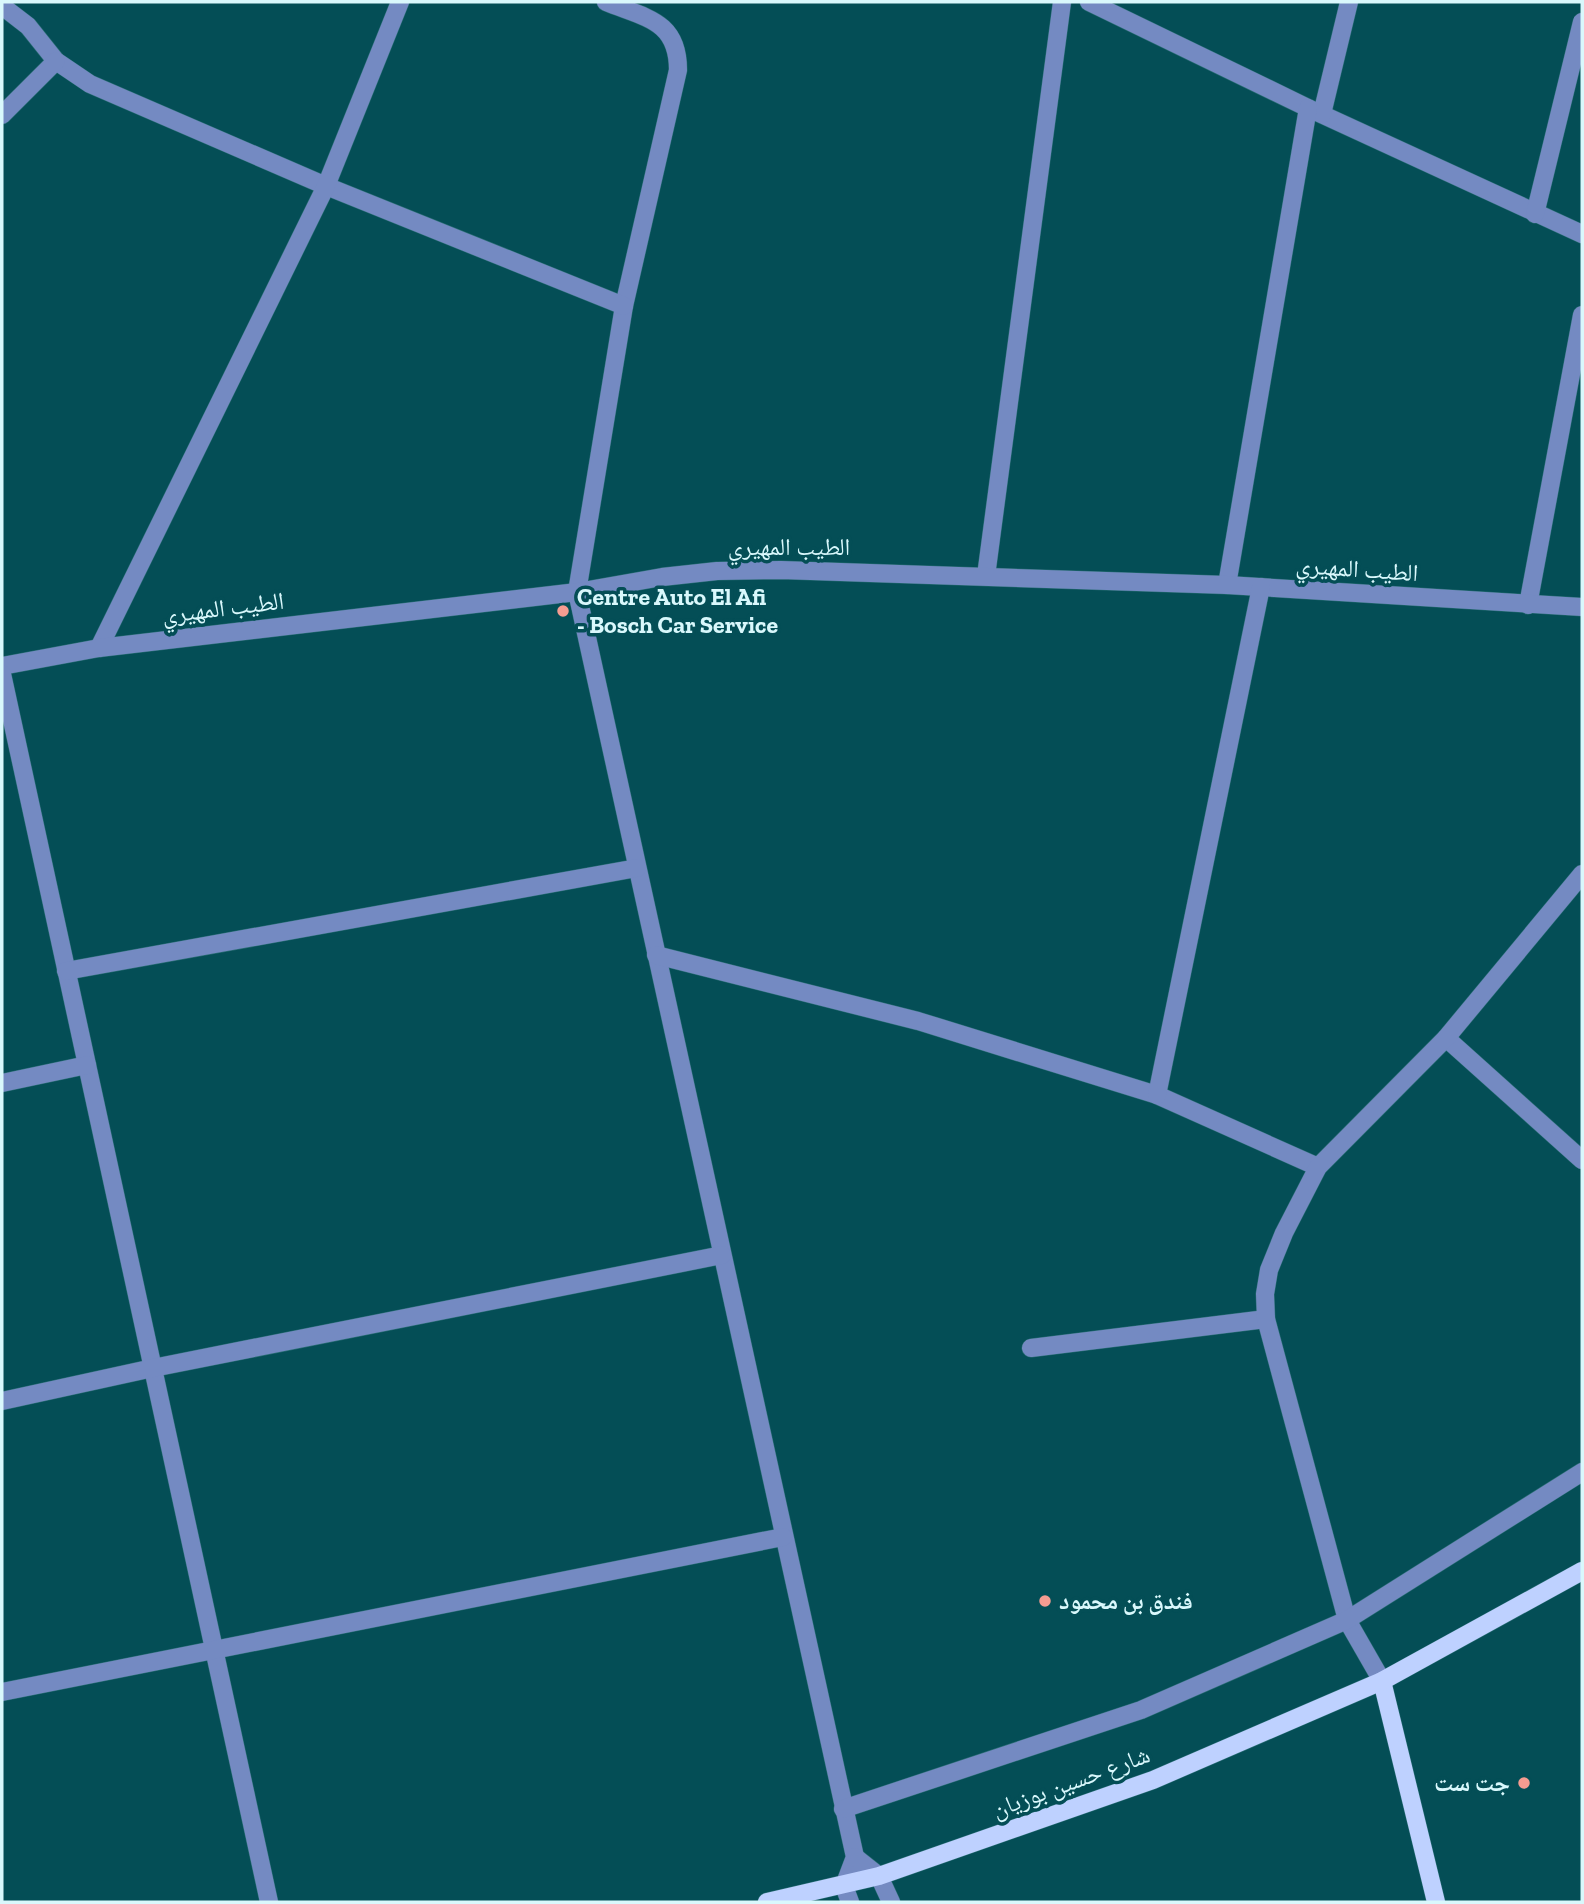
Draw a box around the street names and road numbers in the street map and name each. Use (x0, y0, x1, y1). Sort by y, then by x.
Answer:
street label: الطيب المهيري (728, 532, 850, 566)
street label: الطيب المهيري (1295, 550, 1419, 592)
street label: الطيب المهيري (160, 586, 286, 634)
street label: شارع حسين بوزيان (988, 1740, 1154, 1824)

